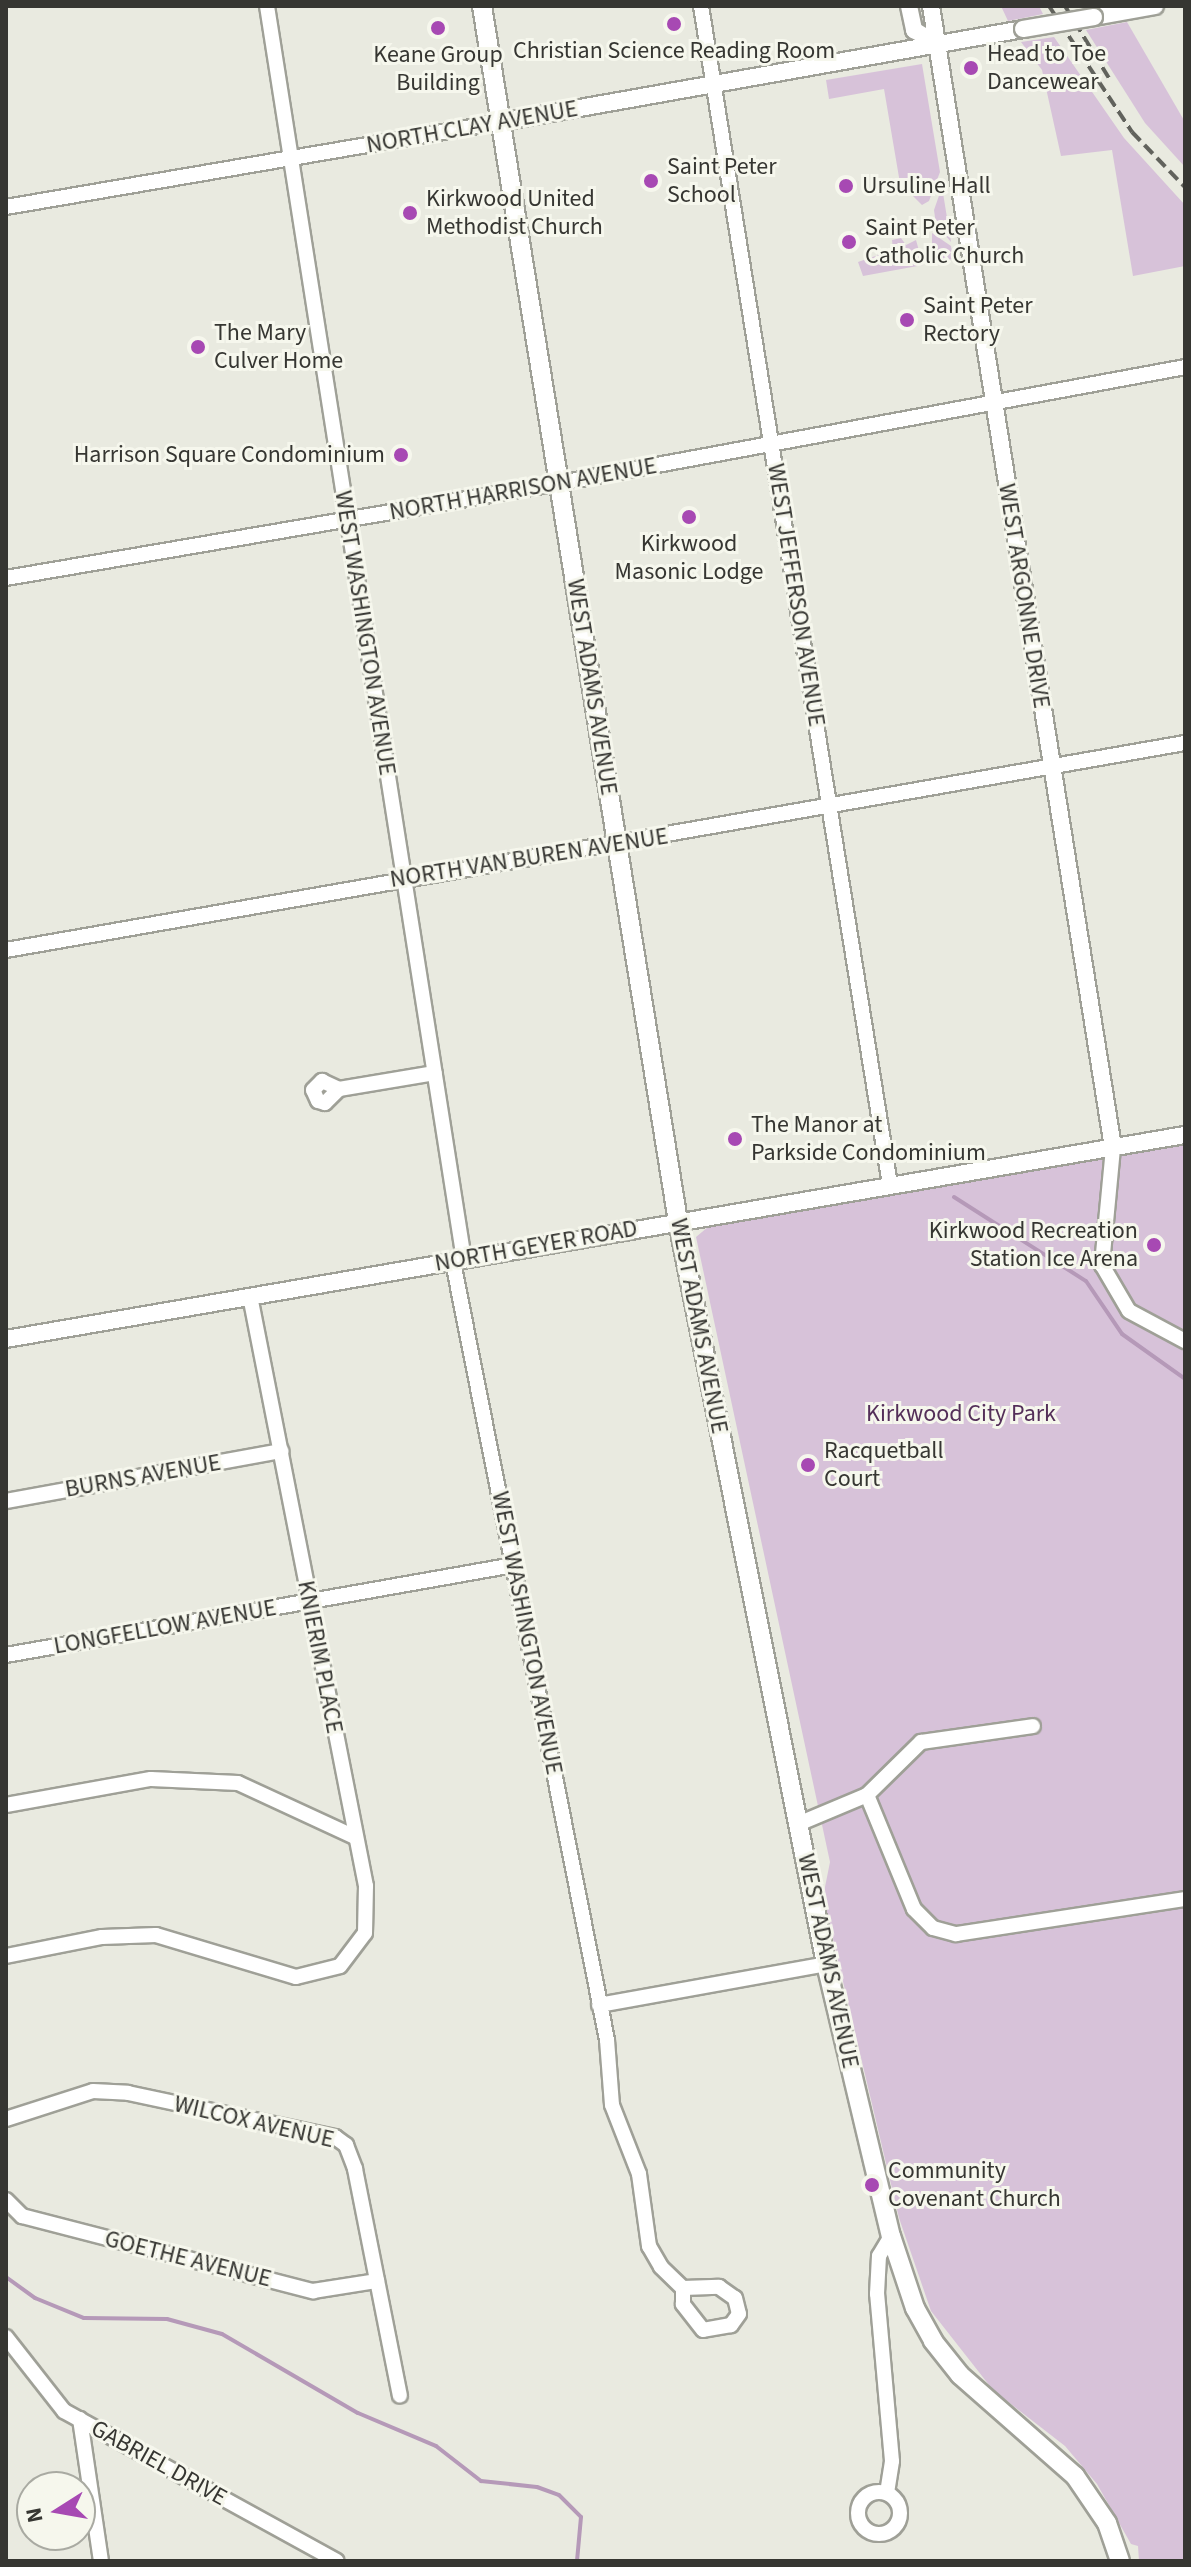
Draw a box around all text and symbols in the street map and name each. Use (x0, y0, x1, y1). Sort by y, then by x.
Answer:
marker: Christian Science Reading Room (665, 15, 683, 33)
marker: Keane Group Building (429, 19, 447, 37)
place label: Christian Science Reading Room (513, 37, 835, 65)
place label: Head to Toe Dancewear (987, 40, 1106, 96)
place label: Keane Group Building (373, 41, 503, 97)
marker: Head to Toe Dancewear (962, 59, 980, 77)
street label: NORTH CLAY AVENUE (364, 94, 580, 160)
place label: Saint Peter School (667, 153, 777, 209)
marker: Saint Peter School (642, 172, 660, 190)
place label: Ursuline Hall (862, 172, 991, 200)
marker: Ursuline Hall (837, 177, 855, 195)
place label: Kirkwood United Methodist Church (426, 185, 603, 241)
marker: Kirkwood United Methodist Church (401, 204, 419, 222)
place label: Saint Peter Catholic Church (865, 214, 1024, 270)
marker: Saint Peter Catholic Church (840, 233, 858, 251)
place label: Saint Peter Rectory (923, 292, 1033, 348)
marker: Saint Peter Rectory (898, 311, 916, 329)
place label: The Mary Culver Home (214, 319, 343, 375)
marker: The Mary Culver Home (189, 338, 207, 356)
place label: Harrison Square Condominium (74, 441, 385, 469)
marker: Harrison Square Condominium (392, 446, 410, 464)
street label: NORTH HARRISON AVENUE (387, 451, 659, 527)
street label: WEST JEFFERSON AVENUE (761, 461, 831, 729)
street label: WEST ARGONNE DRIVE (992, 482, 1056, 710)
street label: WEST WASHINGTON AVENUE (328, 489, 402, 777)
marker: Kirkwood Masonic Lodge (680, 508, 698, 526)
place label: Kirkwood Masonic Lodge (615, 530, 763, 586)
street label: WEST ADAMS AVENUE (561, 577, 623, 797)
street label: NORTH VAN BUREN AVENUE (388, 822, 670, 894)
place label: The Manor at Parkside Condominium (751, 1111, 986, 1167)
marker: The Manor at Parkside Condominium (726, 1130, 744, 1148)
street label: NORTH GEYER ROAD (432, 1214, 640, 1278)
street label: WEST ADAMS AVENUE (664, 1216, 734, 1436)
place label: Kirkwood Recreation Station Ice Arena (929, 1217, 1138, 1273)
marker: Kirkwood Recreation Station Ice Arena (1145, 1236, 1163, 1254)
park label: Kirkwood City Park (866, 1400, 1056, 1428)
place label: Racquetball Court (824, 1437, 944, 1493)
street label: BURNS AVENUE (63, 1448, 223, 1504)
marker: Racquetball Court (799, 1456, 817, 1474)
street label: WEST WASHINGTON AVENUE (485, 1489, 569, 1777)
street label: KNIERIM PLACE (291, 1578, 349, 1736)
street label: LONGFELLOW AVENUE (52, 1593, 278, 1661)
street label: WEST ADAMS AVENUE (791, 1851, 865, 2071)
street label: WILCOX AVENUE (171, 2090, 337, 2154)
place label: Community Covenant Church (888, 2157, 1061, 2213)
marker: Community Covenant Church (863, 2176, 881, 2194)
street label: GOETHE AVENUE (102, 2224, 274, 2294)
street label: GABRIEL DRIVE (86, 2414, 232, 2512)
north arrow (16, 2471, 96, 2551)
text: N (17, 2505, 52, 2525)

